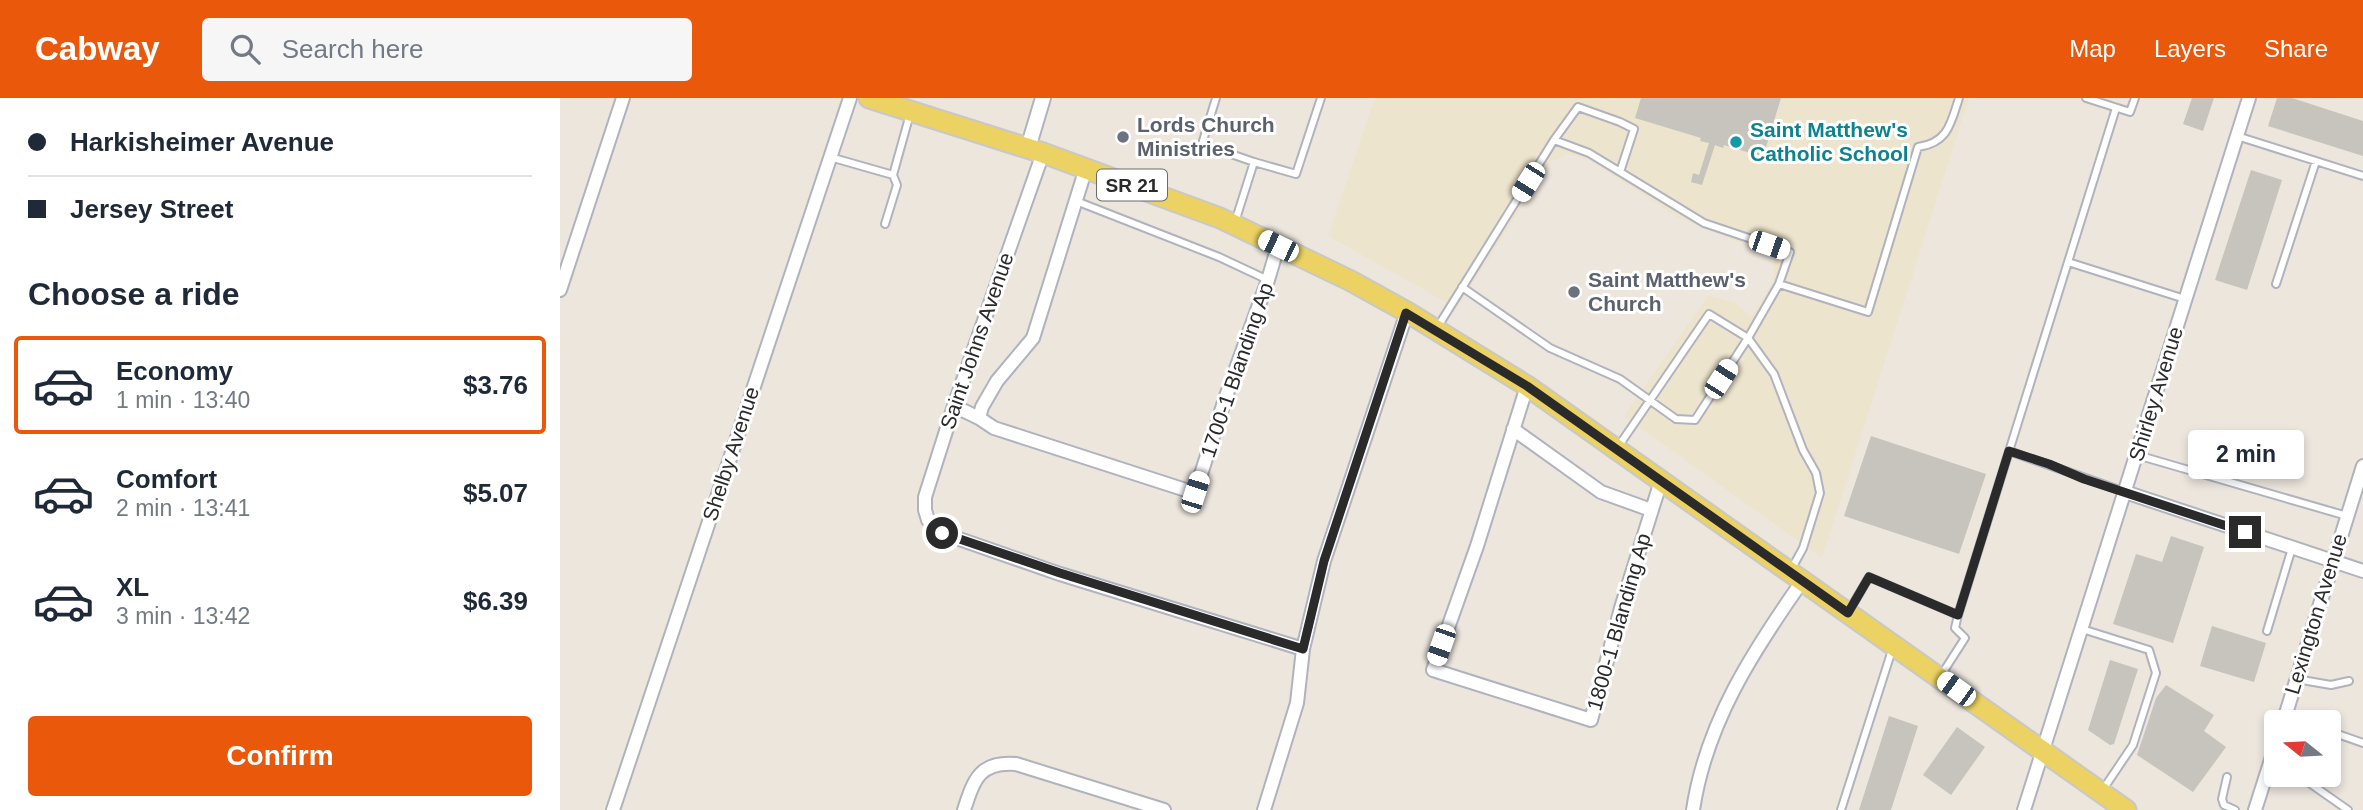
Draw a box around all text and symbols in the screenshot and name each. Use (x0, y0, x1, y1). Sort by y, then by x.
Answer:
search box (202, 18, 692, 81)
text: Cabway (35, 30, 160, 67)
icon: search (226, 30, 264, 68)
text: Search here (282, 34, 423, 64)
text: Map (2069, 35, 2116, 62)
text: Layers (2154, 35, 2226, 62)
text: Share (2264, 35, 2328, 62)
place label: Lords Church Ministries (1137, 113, 1275, 160)
place label: Saint Matthew's Catholic School (1750, 118, 1909, 165)
text: Harkisheimer Avenue (70, 127, 334, 157)
marker: Lords Church Ministries (1115, 129, 1131, 145)
marker: Saint Matthew's Catholic School (1728, 134, 1744, 150)
car (1508, 159, 1549, 205)
road number: SR 21 (1097, 170, 1167, 200)
text: Jersey Street (70, 194, 233, 224)
car (1255, 227, 1302, 265)
car (1746, 228, 1793, 262)
street label: Saint Johns Avenue (935, 250, 1018, 432)
place label: Saint Matthew's Church (1588, 268, 1746, 315)
text: Choose a ride (28, 276, 240, 312)
street label: 1700-1 Blanding Ap (1196, 279, 1277, 460)
marker: Saint Matthew's Church (1566, 284, 1582, 300)
street label: Shirley Avenue (2124, 324, 2187, 464)
icon: car (32, 354, 95, 417)
text: Economy (116, 356, 233, 386)
car (1701, 356, 1742, 402)
text: $3.76 (463, 370, 528, 400)
street label: Shelby Avenue (698, 384, 763, 524)
text: 1 min · 13:40 (116, 387, 250, 413)
callout: 2 min (2187, 430, 2303, 480)
text: 2 min (2216, 441, 2276, 467)
icon: car (32, 462, 95, 525)
text: Comfort (116, 464, 217, 494)
car (1179, 469, 1212, 515)
text: $5.07 (463, 478, 528, 508)
text: 2 min · 13:41 (116, 495, 250, 521)
route end (2229, 516, 2261, 548)
route start (926, 517, 958, 549)
street label: 1800-1 Blanding Ap (1582, 531, 1655, 713)
street label: Lexington Avenue (2280, 531, 2351, 697)
icon: car (32, 570, 95, 633)
text: XL (116, 572, 149, 602)
text: $6.39 (463, 586, 528, 616)
text: 3 min · 13:42 (116, 603, 250, 629)
car (1425, 622, 1458, 668)
car (1933, 668, 1980, 710)
north arrow (2264, 710, 2342, 788)
map controls (2264, 710, 2341, 787)
button: Confirm (28, 716, 532, 796)

